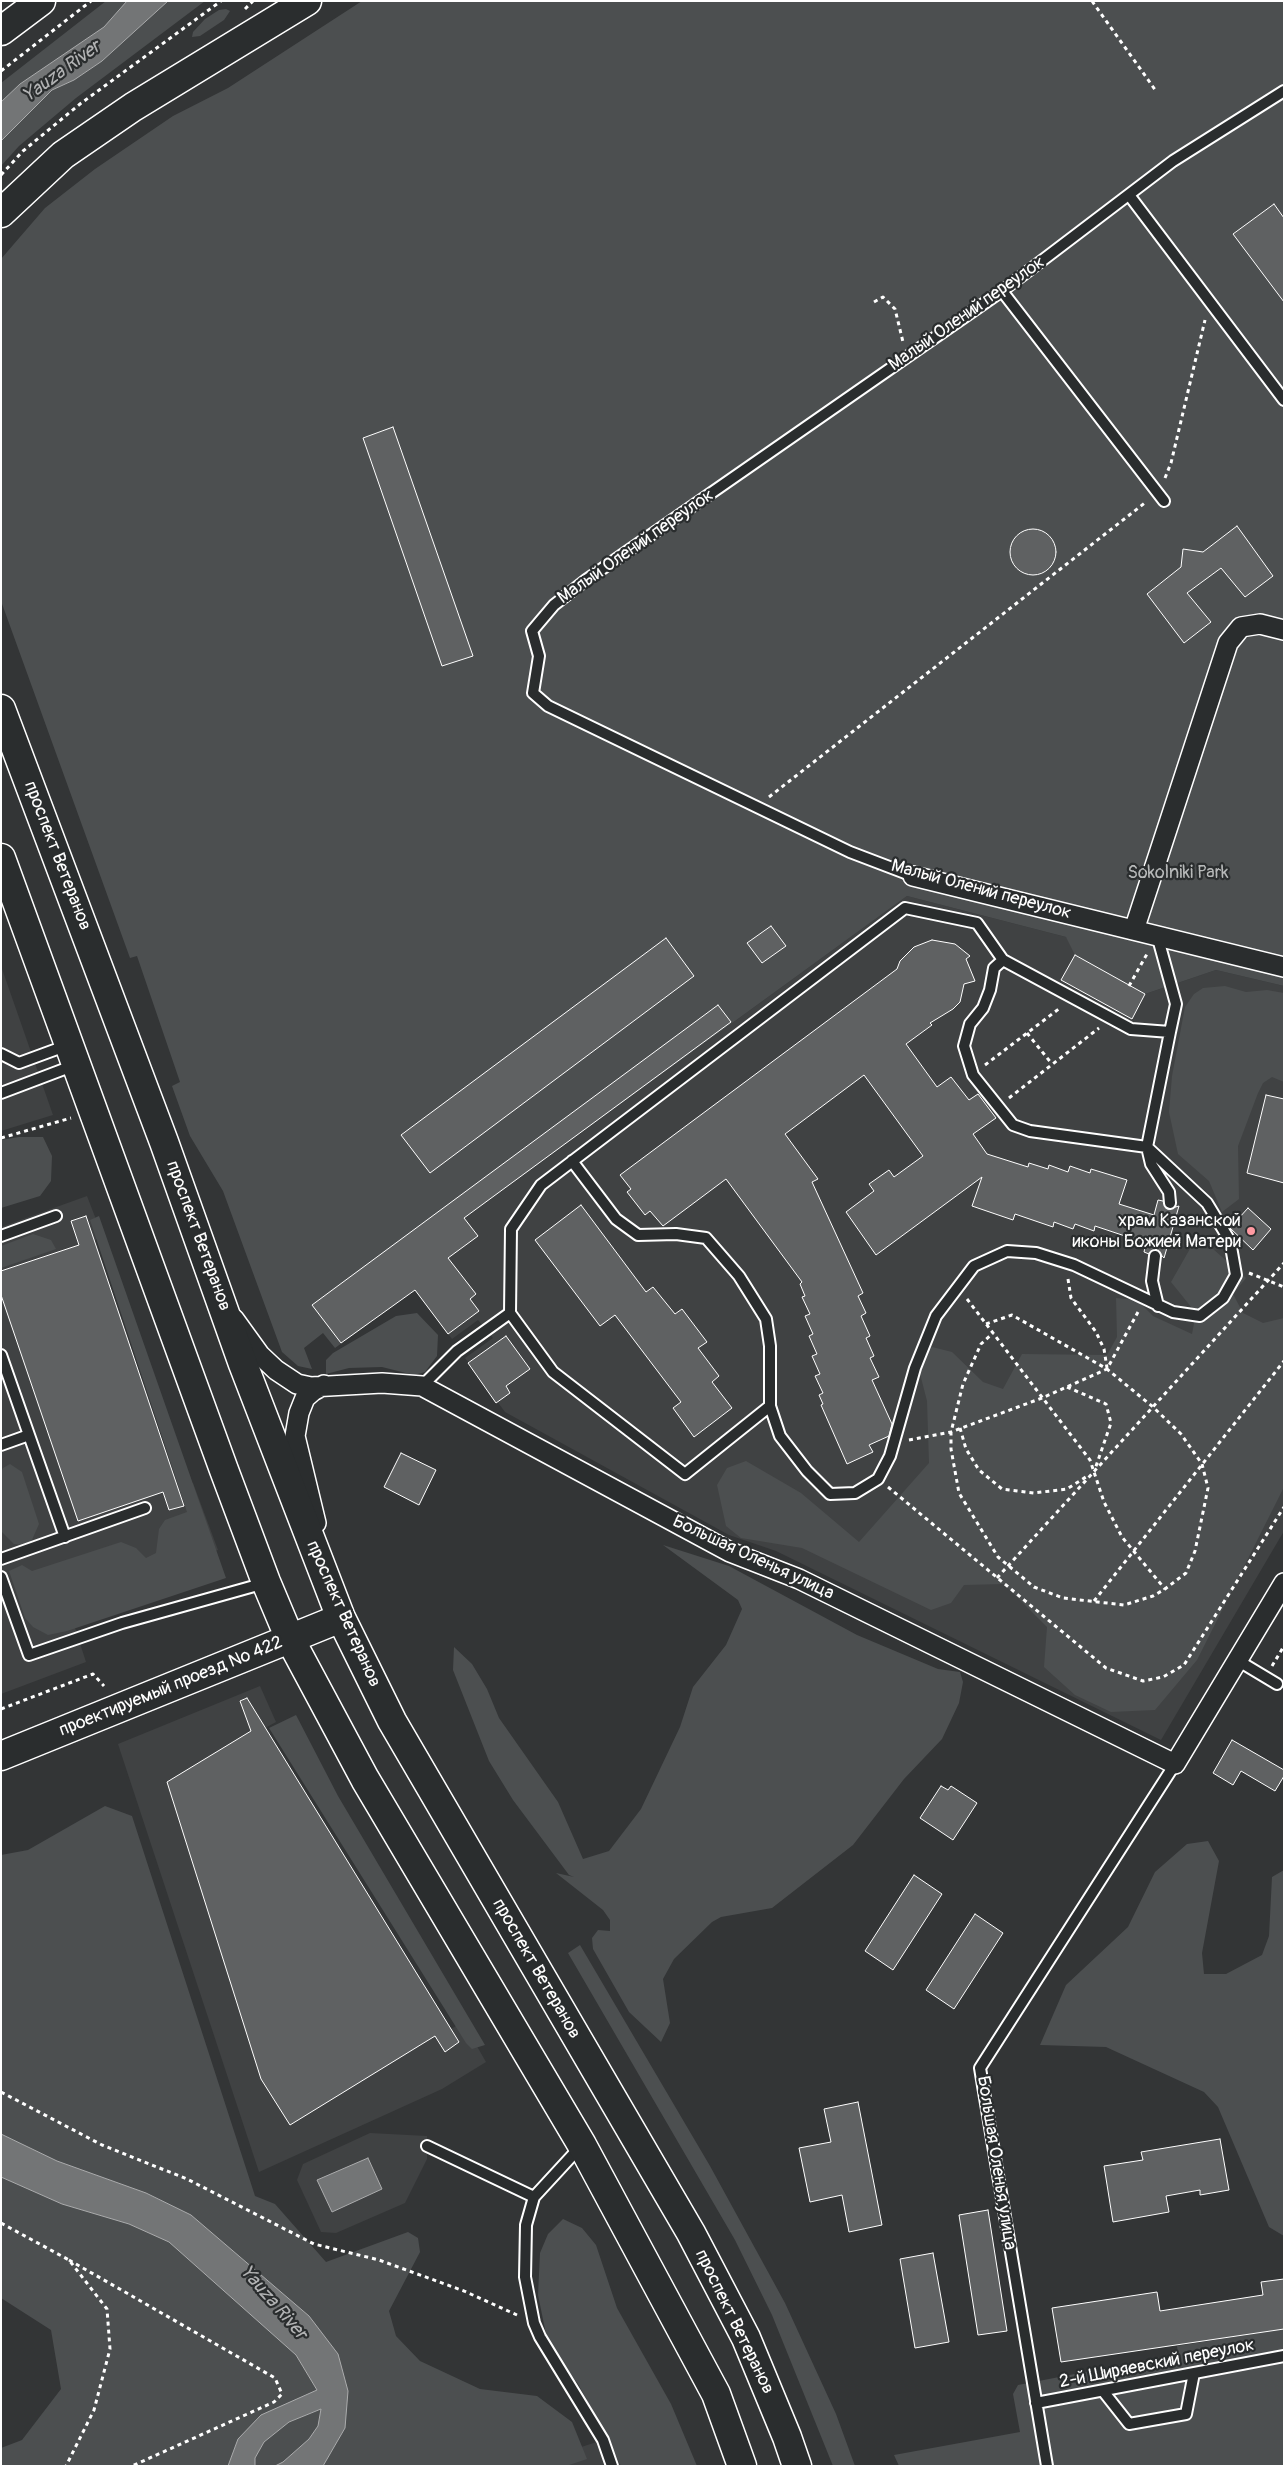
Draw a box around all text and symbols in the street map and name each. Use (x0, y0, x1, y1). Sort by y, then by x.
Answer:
water label: Yauza River (19, 36, 105, 108)
street label: Малый Олений переулок (885, 252, 1049, 376)
street label: Малый Олений переулок (554, 485, 718, 609)
street label: проспект Ветеранов (19, 778, 95, 934)
street label: Малый Олений переулок (888, 856, 1074, 924)
park label: Sokolniki Park (1127, 862, 1229, 884)
street label: проспект Ветеранов (161, 1158, 235, 1314)
place label: храм Казанской иконы Божией Матери (1072, 1210, 1241, 1252)
marker: храм Казанской иконы Божией Матери (1245, 1225, 1257, 1237)
street label: Большая Оленья улица (669, 1511, 837, 1605)
street label: проспект Ветеранов (301, 1537, 385, 1691)
street label: проектируемый проезд № 422 (56, 1632, 286, 1742)
street label: проспект Ветеранов (487, 1895, 585, 2043)
street label: Большая Оленья улица (972, 2074, 1020, 2252)
street label: проспект Ветеранов (690, 2246, 778, 2398)
water label: Yauza River (235, 2261, 311, 2345)
street label: 2-й Ширяевский переулок (1058, 2334, 1256, 2394)

